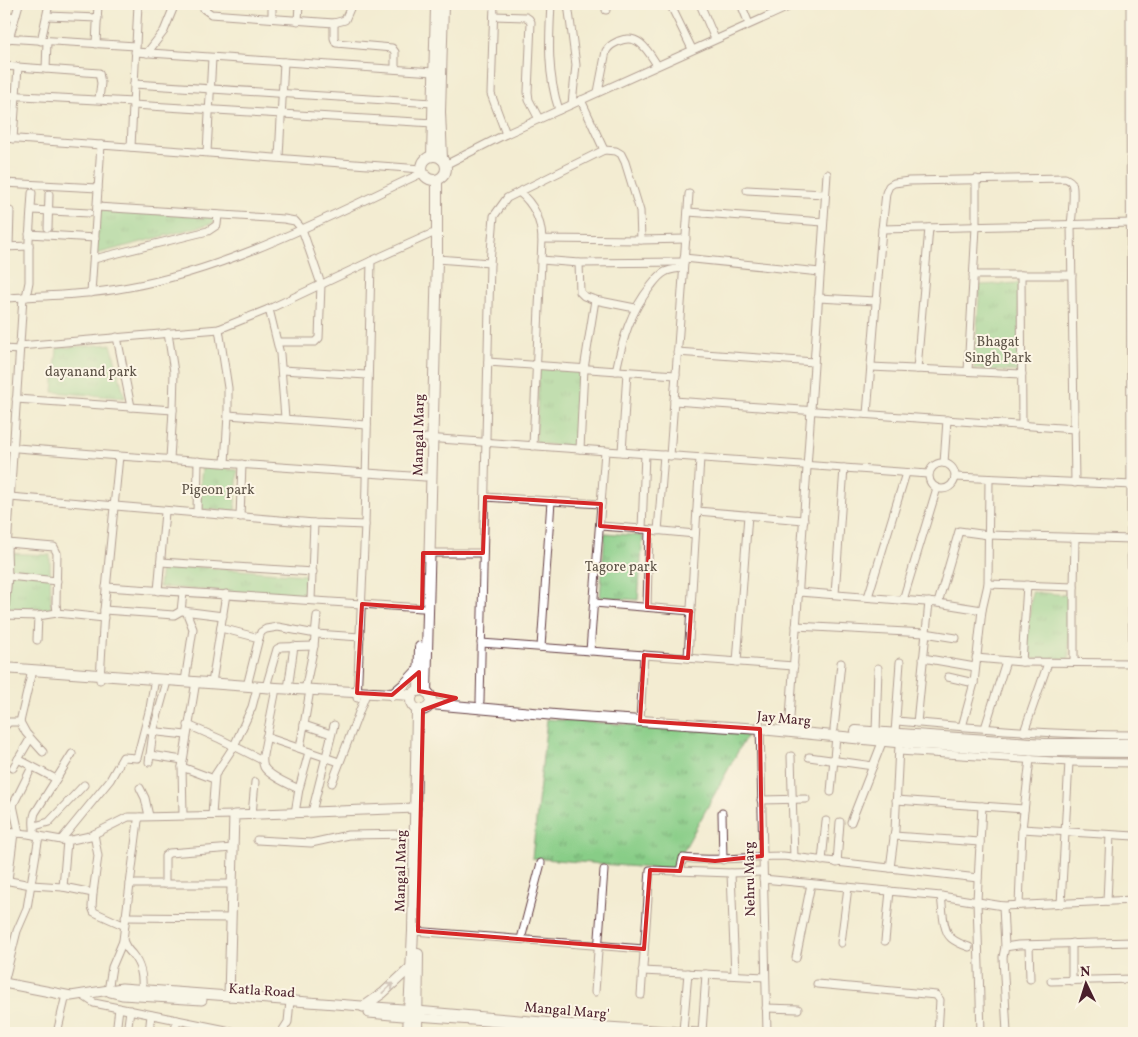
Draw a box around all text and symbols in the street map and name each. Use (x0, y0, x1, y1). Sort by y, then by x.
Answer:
park label: Bhagat Singh Park (964, 333, 1032, 368)
park label: dayanand park (45, 363, 137, 382)
street label: Mangal Marg (409, 394, 430, 476)
park label: Pigeon park (181, 481, 255, 500)
park label: Tagore park (585, 558, 658, 577)
street label: Jay Marg (756, 708, 812, 731)
street label: Mangal Marg (391, 830, 412, 912)
street label: Nehru Marg (740, 841, 761, 917)
north arrow (1060, 960, 1110, 1010)
text: N (1079, 963, 1091, 982)
street label: Katla Road (228, 980, 296, 1003)
one-way arrow (382, 982, 395, 994)
street label: Mangal Marg' (524, 998, 610, 1025)

